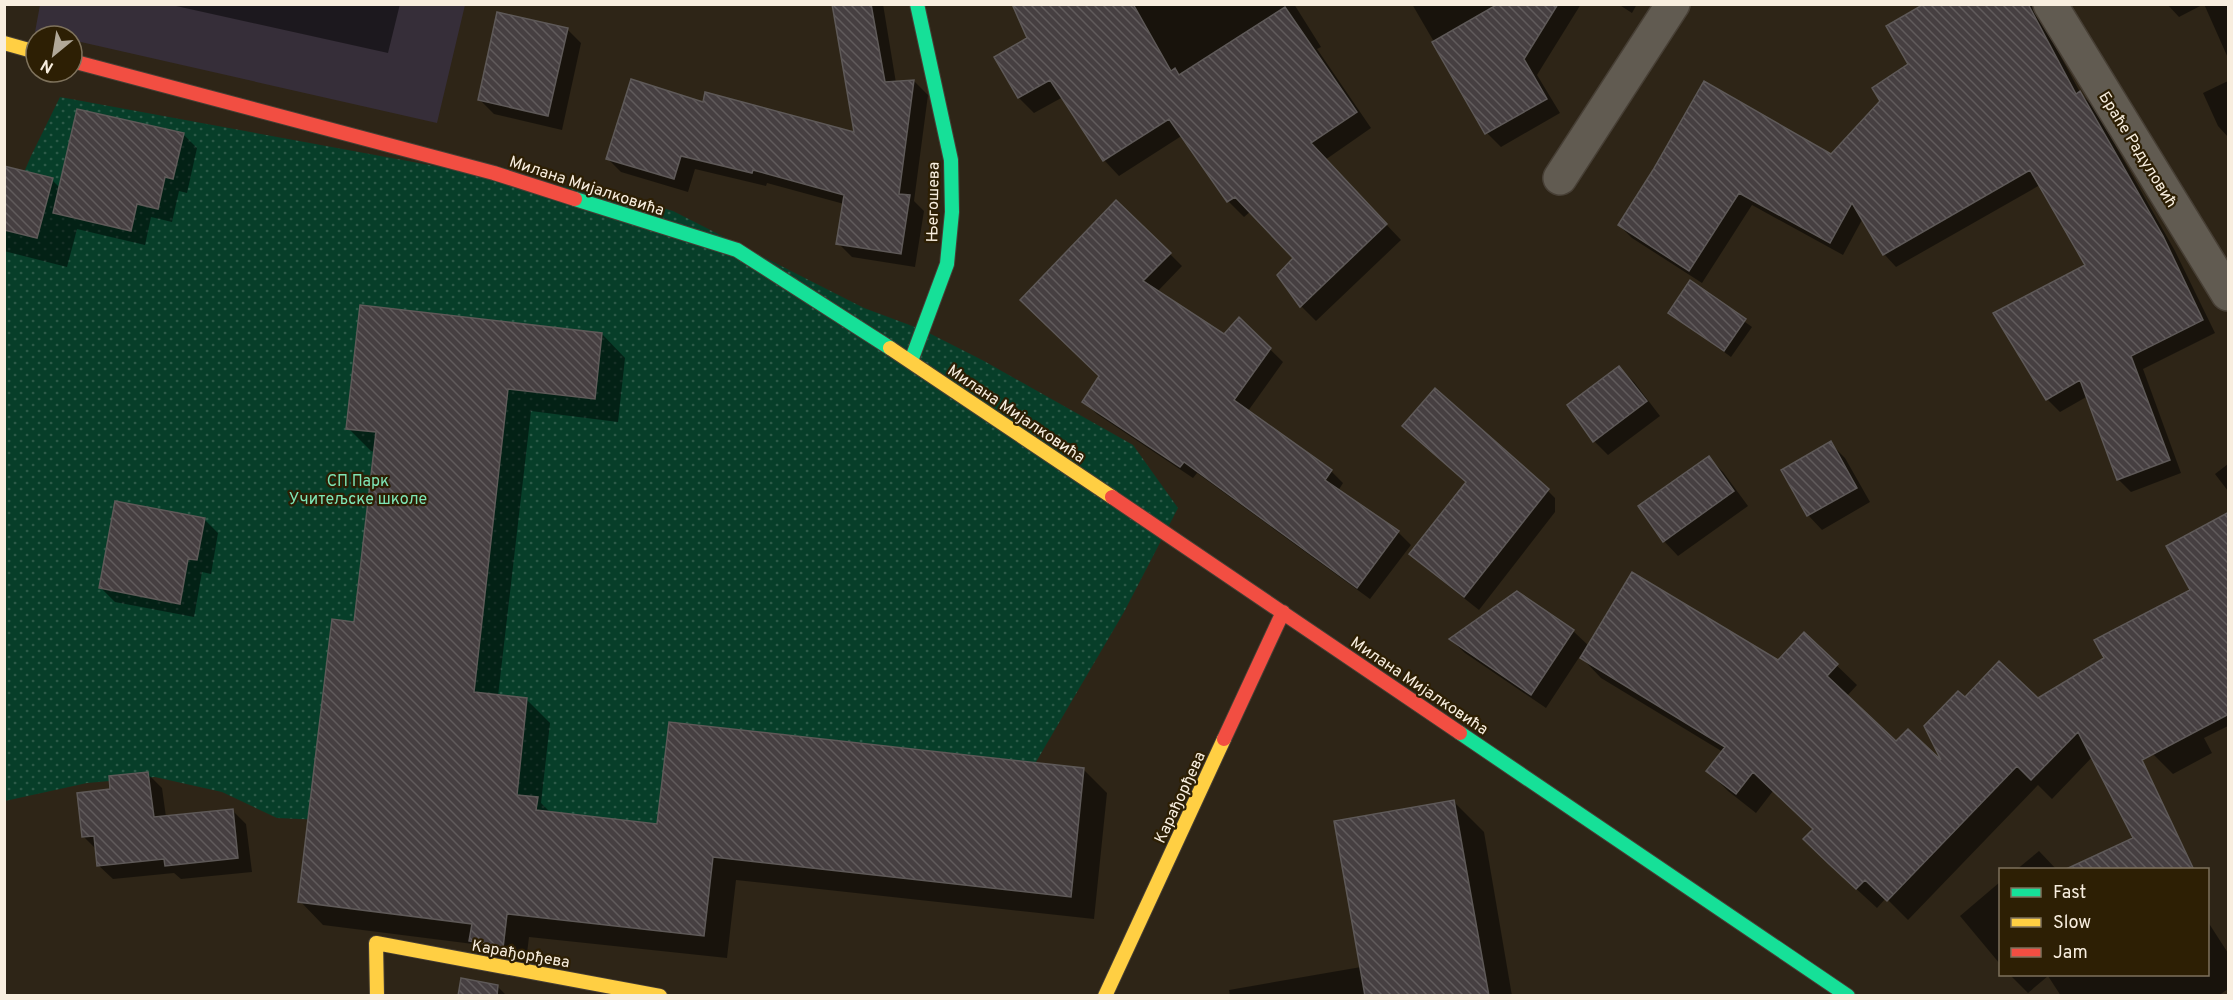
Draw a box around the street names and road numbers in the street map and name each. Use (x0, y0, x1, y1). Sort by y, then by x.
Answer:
street label: Браће Радуловић (2094, 88, 2181, 212)
street label: Милана Мијалковића (506, 152, 666, 221)
street label: Његошева (923, 161, 945, 243)
street label: Милана Мијалковића (943, 361, 1089, 468)
street label: Милана Мијалковића (1346, 633, 1492, 740)
street label: Карађорђева (1151, 749, 1211, 847)
street label: Карађорђева (470, 937, 571, 973)

